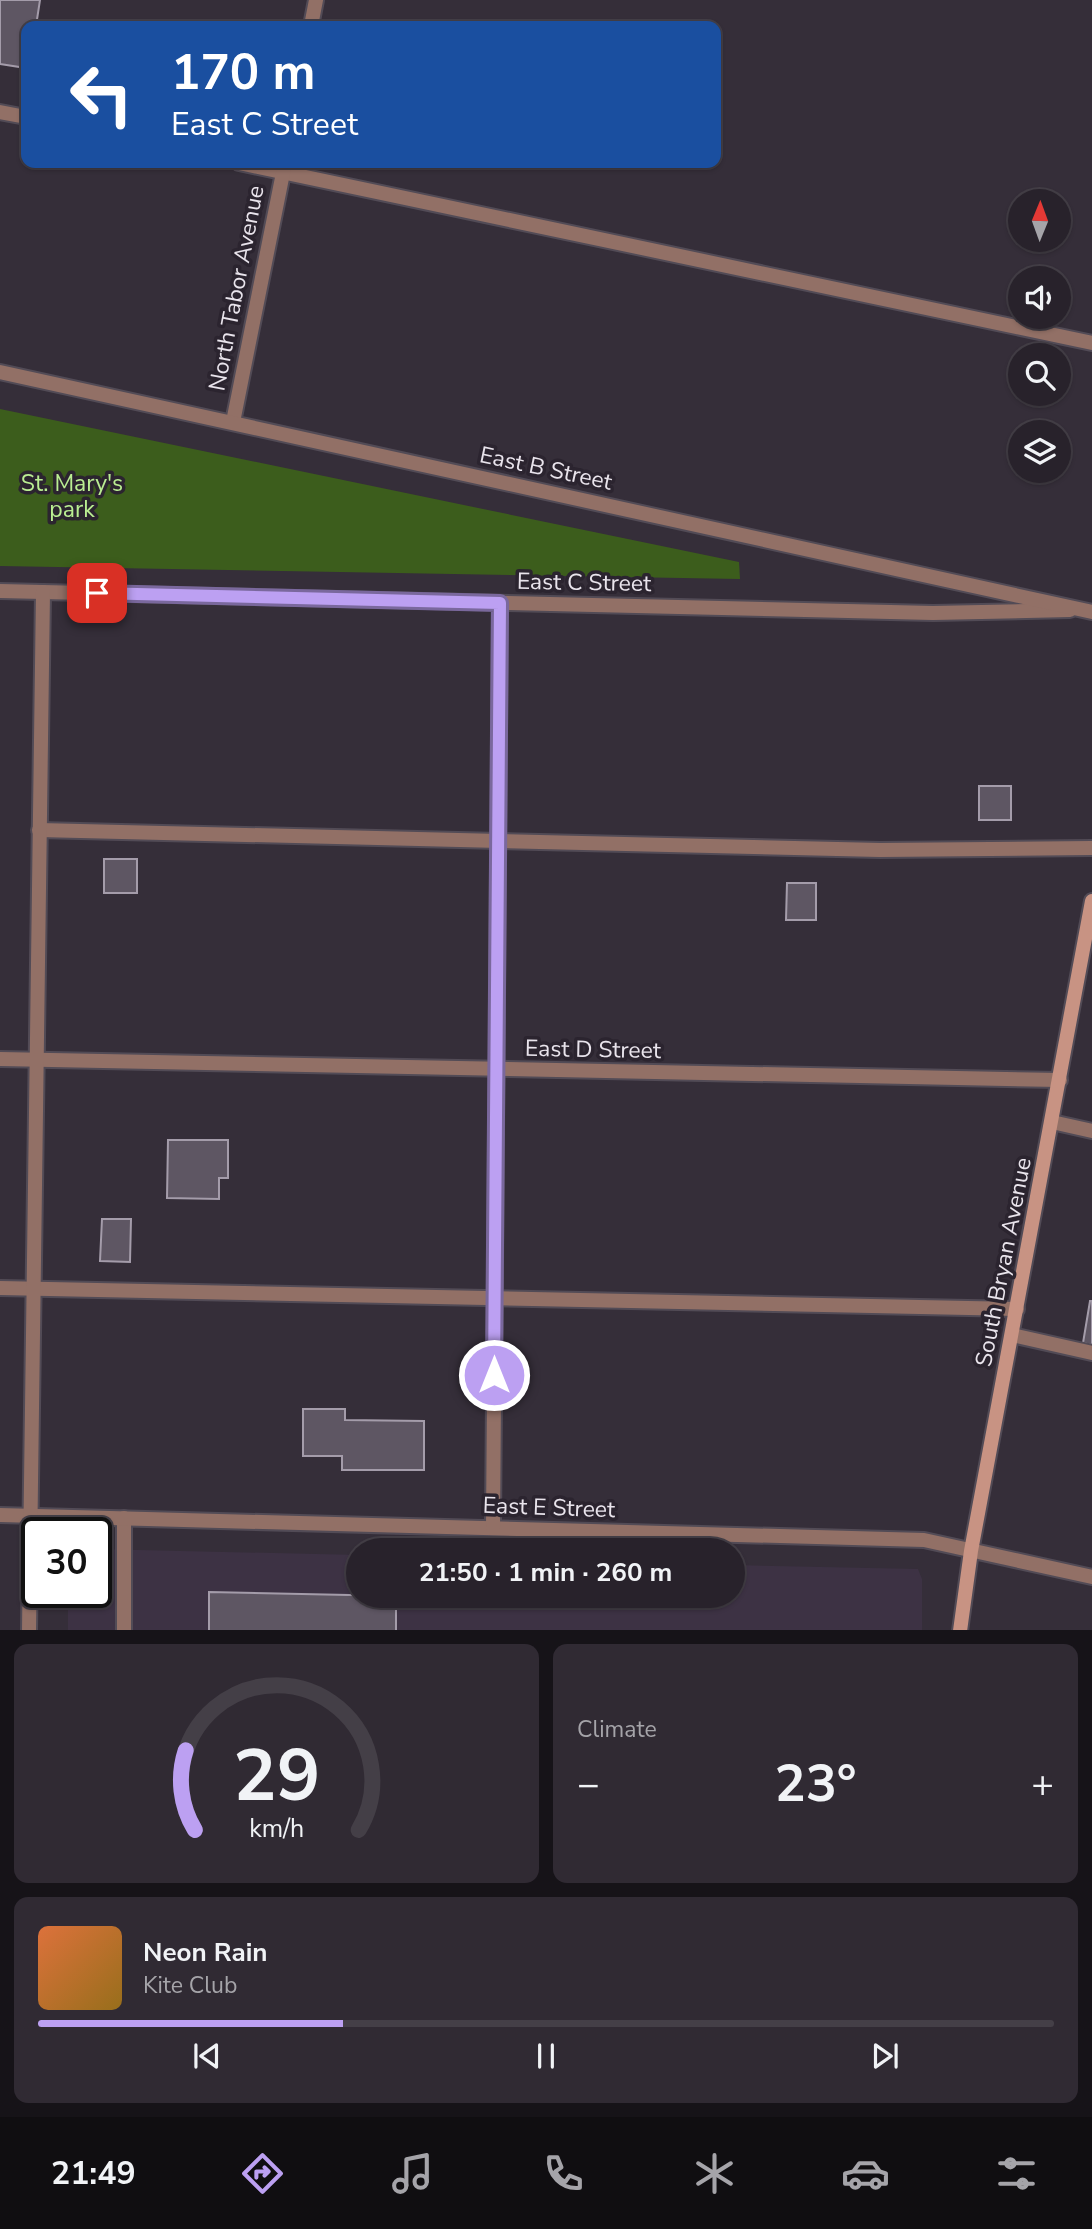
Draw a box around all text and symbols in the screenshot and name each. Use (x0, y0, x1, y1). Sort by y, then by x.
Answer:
text: 170 m (171, 39, 315, 106)
icon: left (56, 49, 147, 140)
text: East C Street (171, 103, 358, 146)
street label: North Tabor Avenue (201, 183, 272, 393)
north arrow (1008, 189, 1071, 252)
map controls (1008, 189, 1071, 483)
button: sound (1008, 266, 1071, 329)
button: search (1008, 343, 1071, 406)
button: layers (1008, 420, 1071, 483)
street label: East B Street (477, 439, 616, 498)
park label: St. Mary's park (21, 468, 123, 525)
pin (67, 563, 127, 623)
street label: East C Street (516, 566, 652, 599)
icon: arrive (78, 574, 116, 612)
street label: East D Street (525, 1033, 662, 1066)
street label: South Bryan Avenue (968, 1155, 1039, 1369)
position arrow (457, 1338, 531, 1412)
street label: East E Street (482, 1490, 617, 1525)
speed limit sign: 30 (21, 1517, 112, 1608)
text: 21:50 · 1 min · 260 m (419, 1555, 672, 1590)
text: Climate (577, 1714, 657, 1745)
text: 29 (233, 1726, 320, 1826)
text: 23° (774, 1748, 857, 1819)
text: − (577, 1759, 600, 1810)
text: + (1031, 1759, 1054, 1810)
text: km/h (249, 1811, 304, 1845)
text: Neon Rain (143, 1935, 268, 1970)
text: Kite Club (143, 1970, 237, 2001)
icon: previous (188, 2037, 226, 2075)
icon: pause (527, 2037, 565, 2075)
icon: next (866, 2037, 904, 2075)
icon: directions (238, 2149, 287, 2198)
icon: music (388, 2149, 437, 2198)
icon: phone (539, 2149, 588, 2198)
icon: climate (690, 2149, 739, 2198)
icon: car (841, 2149, 890, 2198)
icon: filters (992, 2149, 1041, 2198)
text: 21:49 (51, 2152, 136, 2195)

